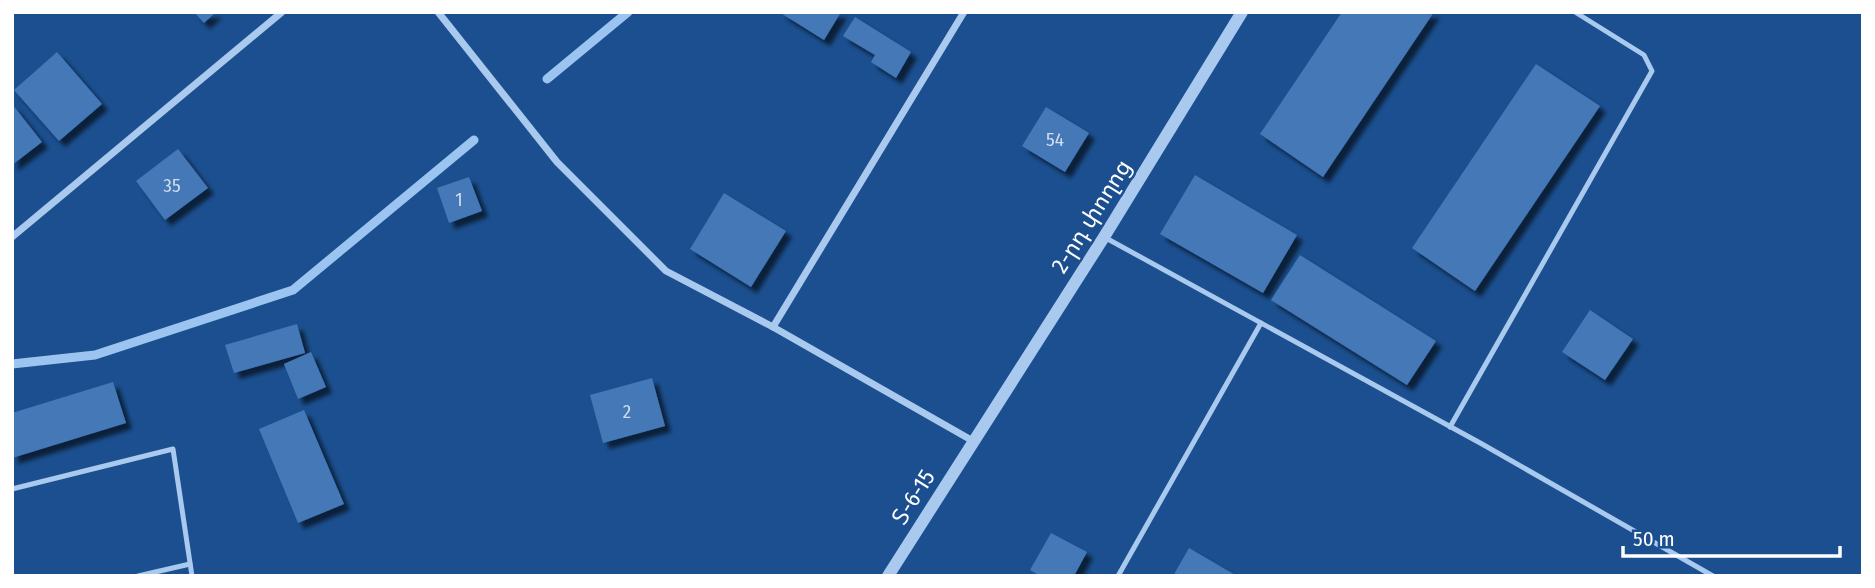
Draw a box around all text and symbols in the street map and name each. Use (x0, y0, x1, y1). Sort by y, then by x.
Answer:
house number: 54 (1046, 128, 1064, 151)
street label: 2-րդ փողոց (1045, 154, 1137, 278)
house number: 35 (163, 174, 181, 197)
house number: 1 (455, 188, 463, 211)
house number: 2 (623, 400, 631, 423)
street label: Տ-6-15 (885, 464, 941, 530)
scale bar (1623, 514, 1840, 558)
text: 50 m (1633, 526, 1675, 552)

